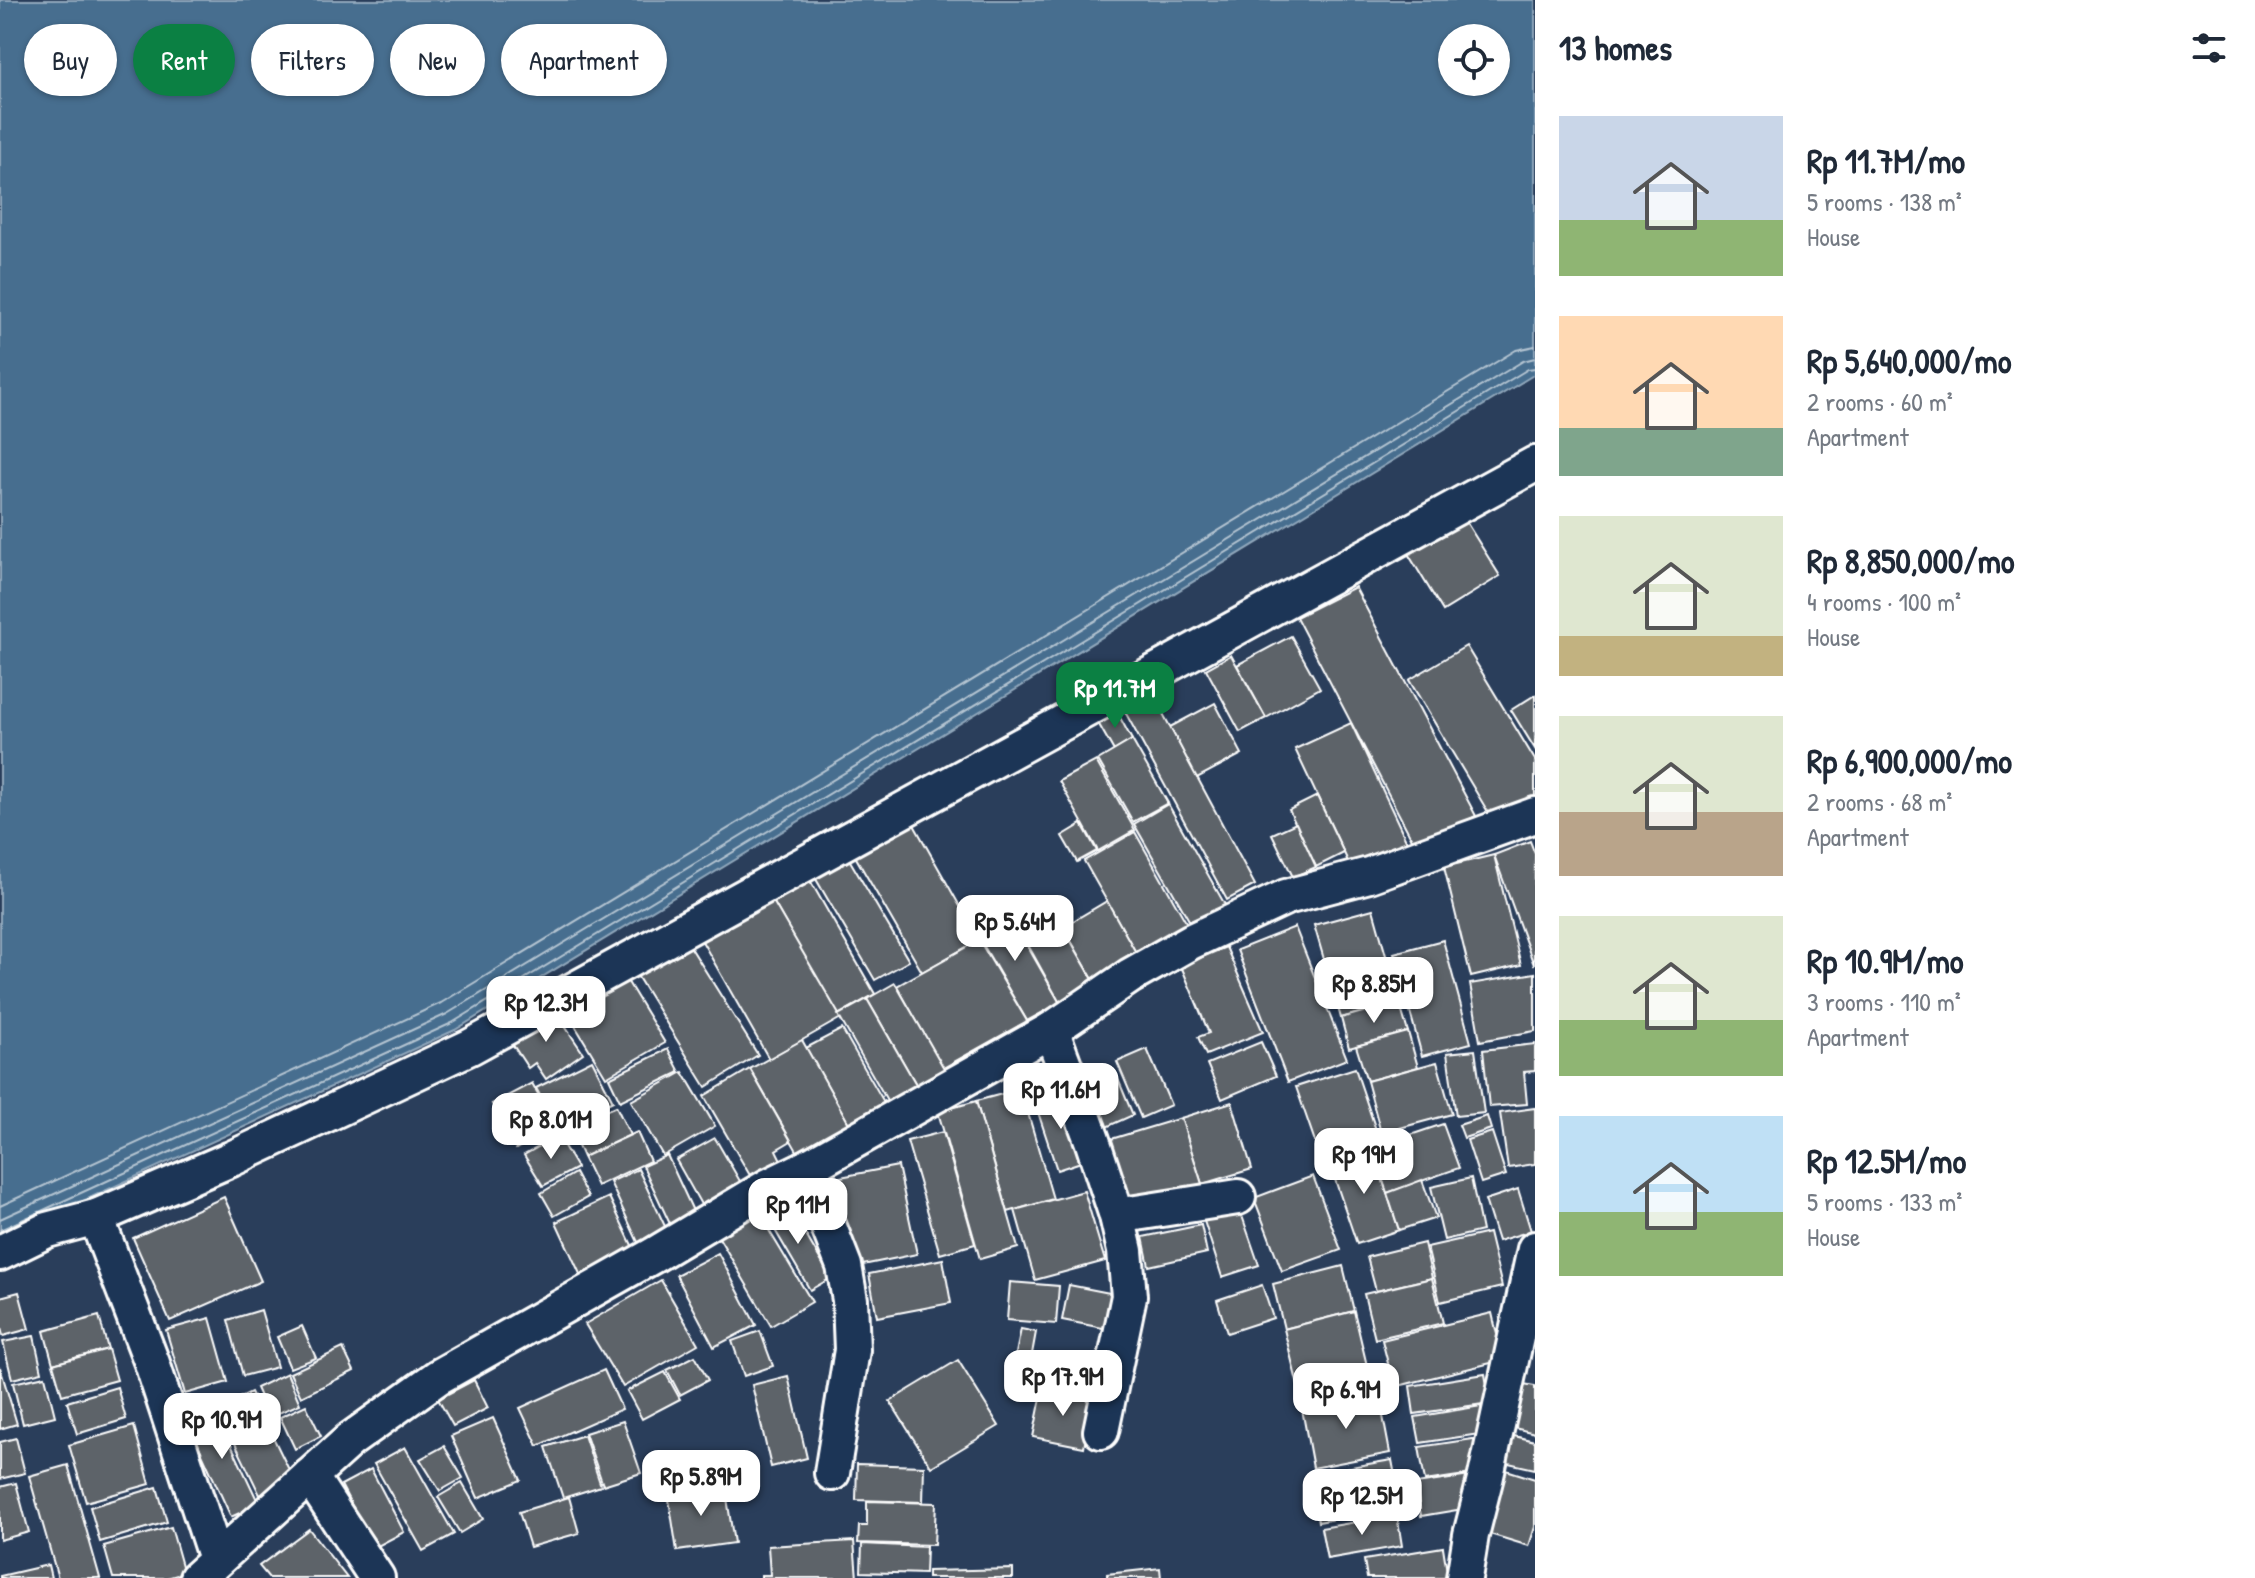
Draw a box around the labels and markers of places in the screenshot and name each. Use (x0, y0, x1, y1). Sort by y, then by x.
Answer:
pin: Rp 11.7M (1032, 662, 1198, 730)
pin: Rp 5.64M (932, 895, 1098, 963)
pin: Rp 8.85M (1291, 957, 1457, 1025)
pin: Rp 12.3M (463, 976, 629, 1044)
pin: Rp 11.6M (978, 1063, 1144, 1131)
pin: Rp 8.01M (468, 1093, 634, 1161)
pin: Rp 19M (1299, 1128, 1429, 1196)
pin: Rp 11M (733, 1178, 863, 1246)
pin: Rp 17.9M (980, 1350, 1146, 1418)
pin: Rp 6.9M (1272, 1363, 1420, 1431)
pin: Rp 10.9M (139, 1393, 305, 1461)
pin: Rp 5.89M (618, 1450, 784, 1518)
pin: Rp 12.5M (1279, 1469, 1445, 1537)

